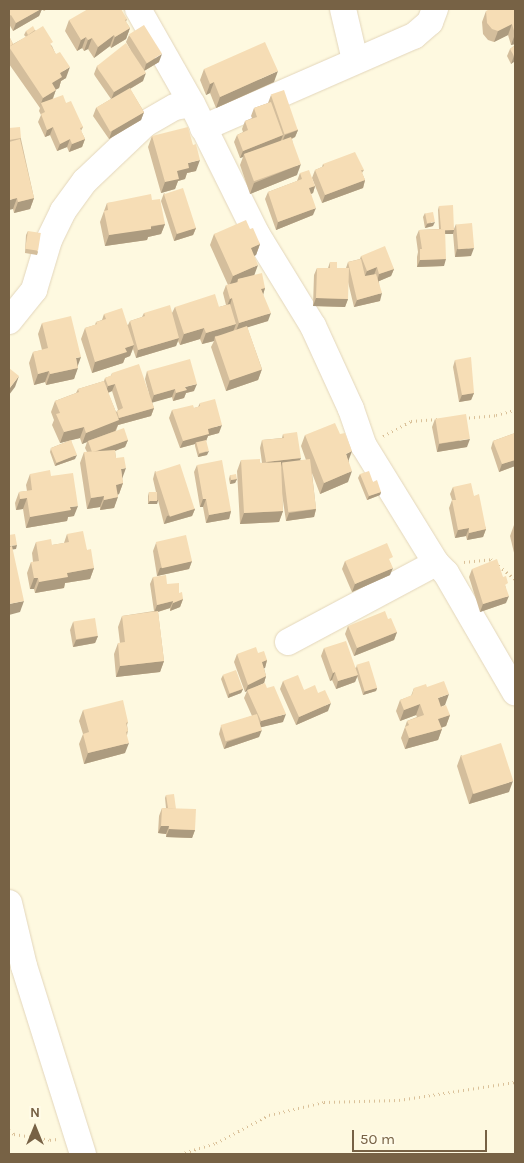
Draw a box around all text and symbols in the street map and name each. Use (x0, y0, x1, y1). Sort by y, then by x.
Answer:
north arrow (10, 1103, 60, 1153)
text: N (30, 1104, 40, 1121)
scale bar (354, 1120, 489, 1152)
text: 50 m (360, 1130, 395, 1148)

